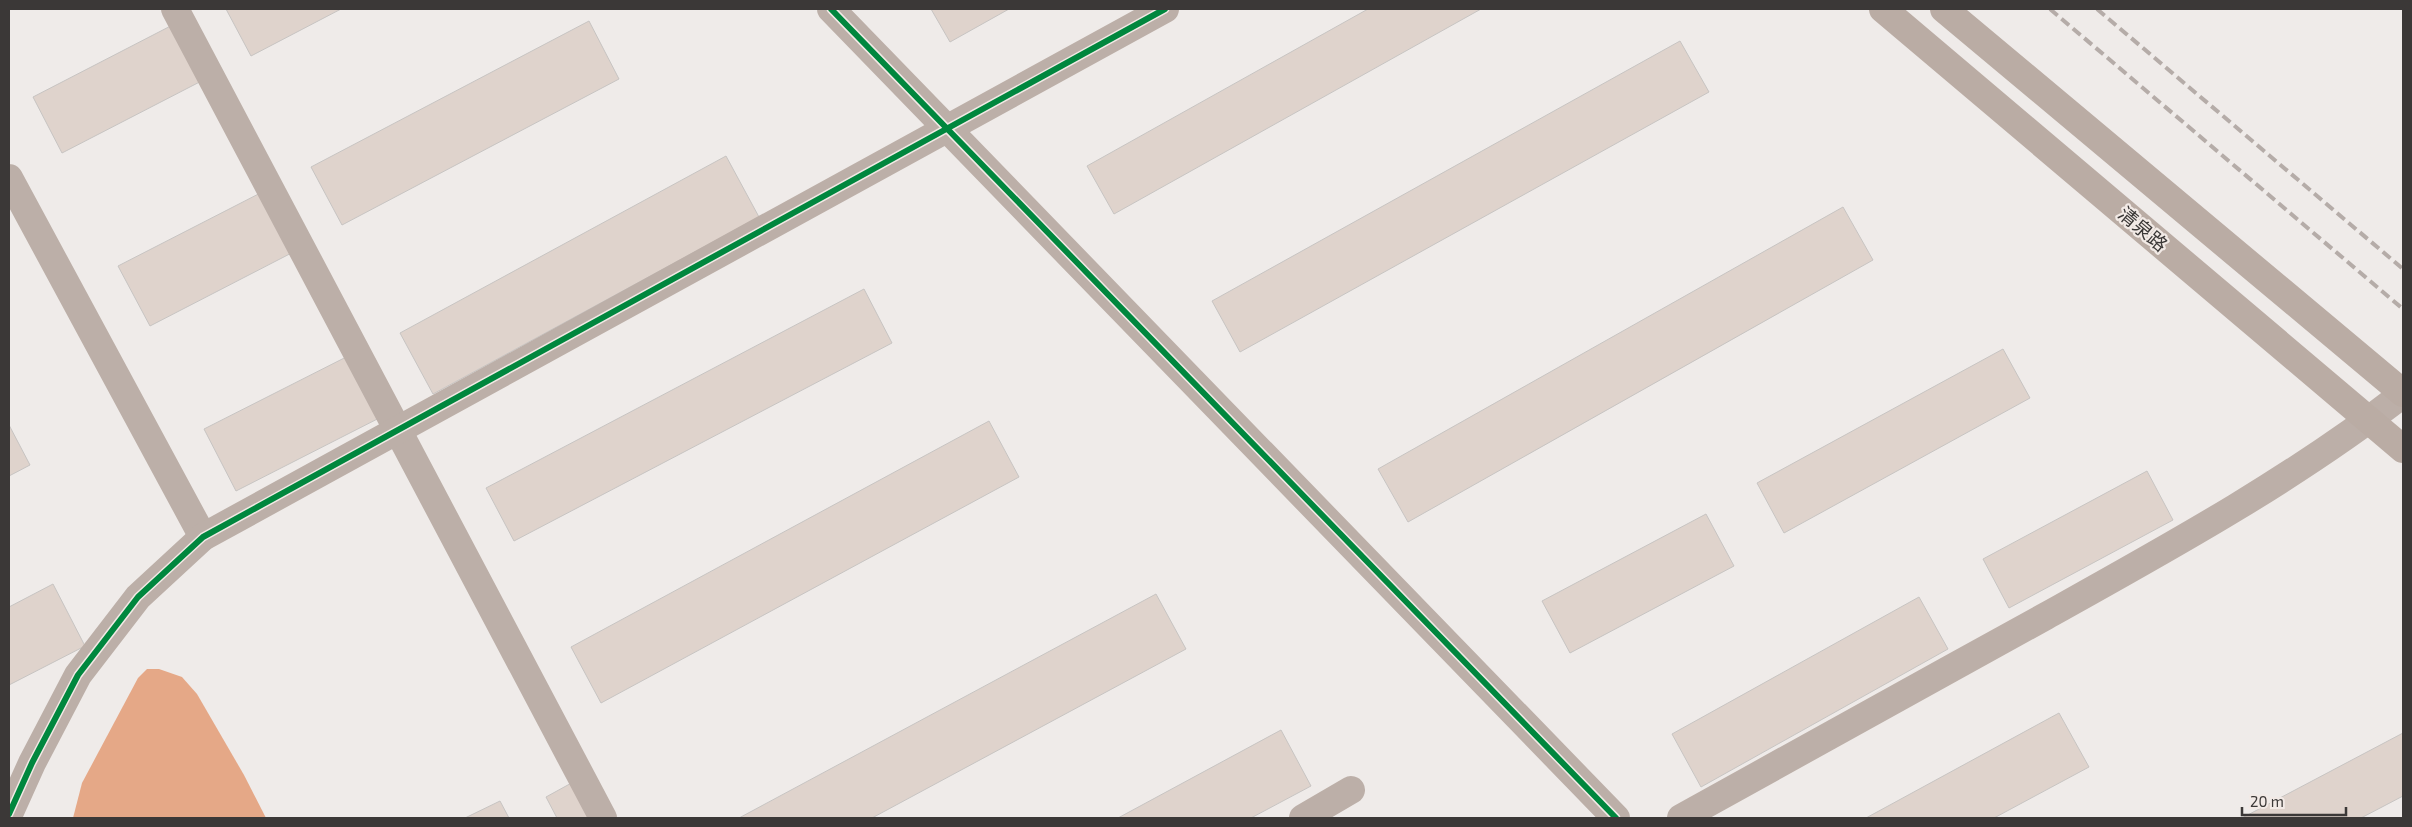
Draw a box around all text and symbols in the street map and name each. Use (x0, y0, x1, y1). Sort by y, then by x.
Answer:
street label: 清泉路 (2114, 201, 2173, 256)
scale bar (2242, 784, 2346, 816)
text: 20 m (2250, 792, 2284, 810)

